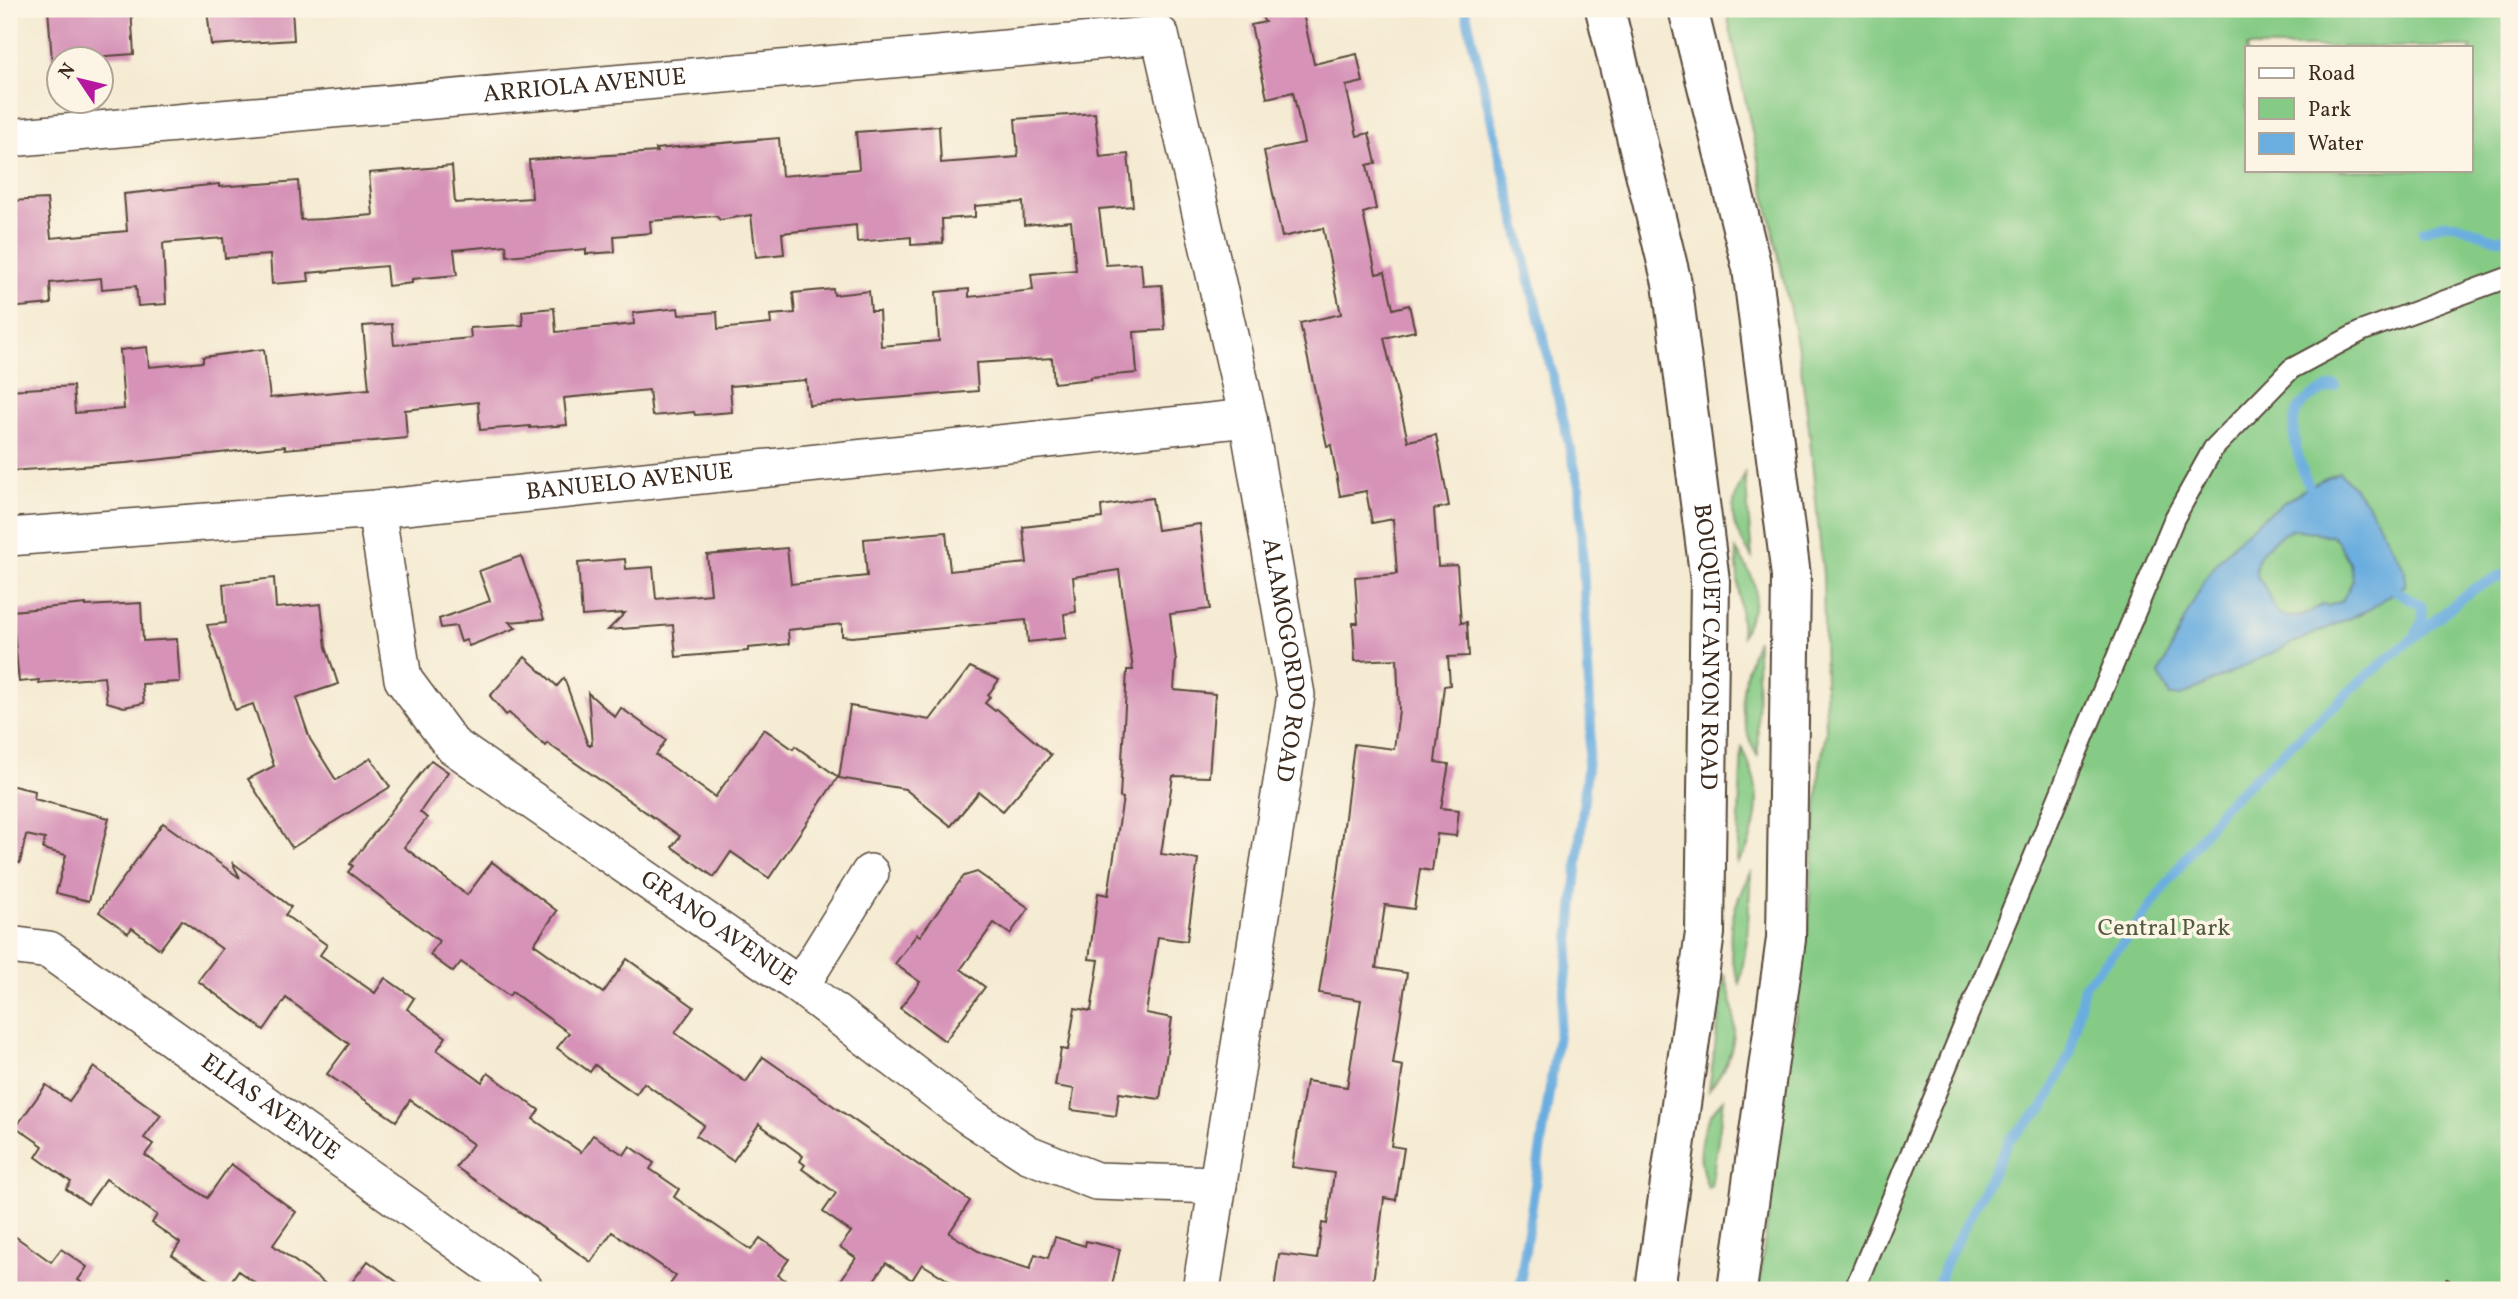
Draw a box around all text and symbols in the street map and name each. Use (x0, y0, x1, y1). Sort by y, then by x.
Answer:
north arrow (46, 46, 116, 116)
legend (2245, 46, 2472, 172)
text: N (53, 58, 82, 85)
street label: ARRIOLA AVENUE (482, 60, 688, 112)
text: Road (2308, 60, 2355, 89)
text: Park (2308, 96, 2351, 125)
text: Water (2308, 130, 2364, 159)
street label: BANUELO AVENUE (524, 455, 735, 510)
street label: BOUQUET CANYON ROAD (1683, 502, 1727, 790)
street label: ALAMOGORDO ROAD (1252, 535, 1313, 784)
street label: GRANO AVENUE (633, 863, 803, 996)
park label: Central Park (2098, 912, 2230, 946)
street label: ELIAS AVENUE (193, 1046, 347, 1169)

